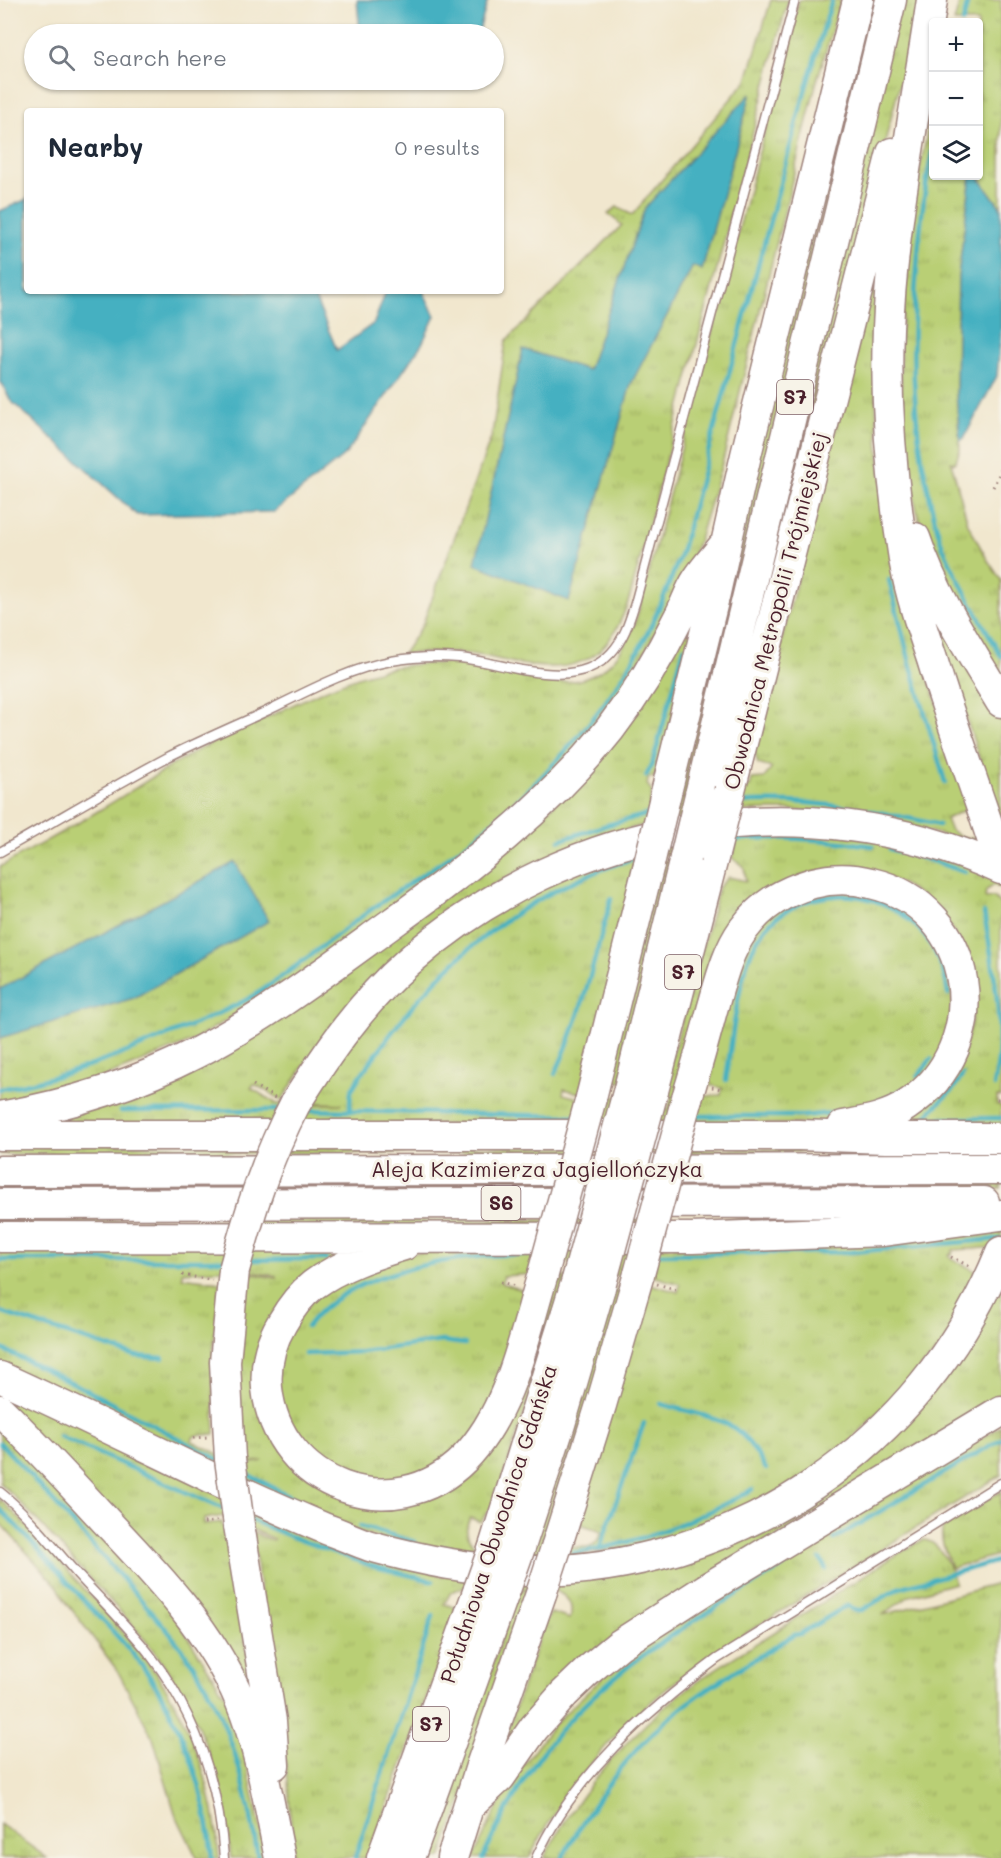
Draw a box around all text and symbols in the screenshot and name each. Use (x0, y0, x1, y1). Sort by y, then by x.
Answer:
map controls (929, 18, 983, 180)
button: + (929, 18, 983, 72)
search box (24, 24, 504, 90)
icon: search (45, 41, 78, 74)
text: Search here (93, 43, 227, 72)
button: − (929, 72, 983, 126)
button: layers (929, 126, 983, 180)
text: Nearby (48, 130, 143, 164)
text: 0 results (395, 134, 480, 160)
road number: S7 (777, 380, 813, 414)
street label: Obwodnica Metropolii Trójmiejskiej (717, 429, 832, 792)
road number: S7 (665, 955, 701, 989)
street label: Aleja Kazimierza Jagiellończyka (371, 1155, 703, 1182)
road number: S6 (482, 1186, 520, 1220)
street label: Południowa Obwodnica Gdańska (433, 1361, 562, 1686)
road number: S7 (413, 1707, 449, 1741)

